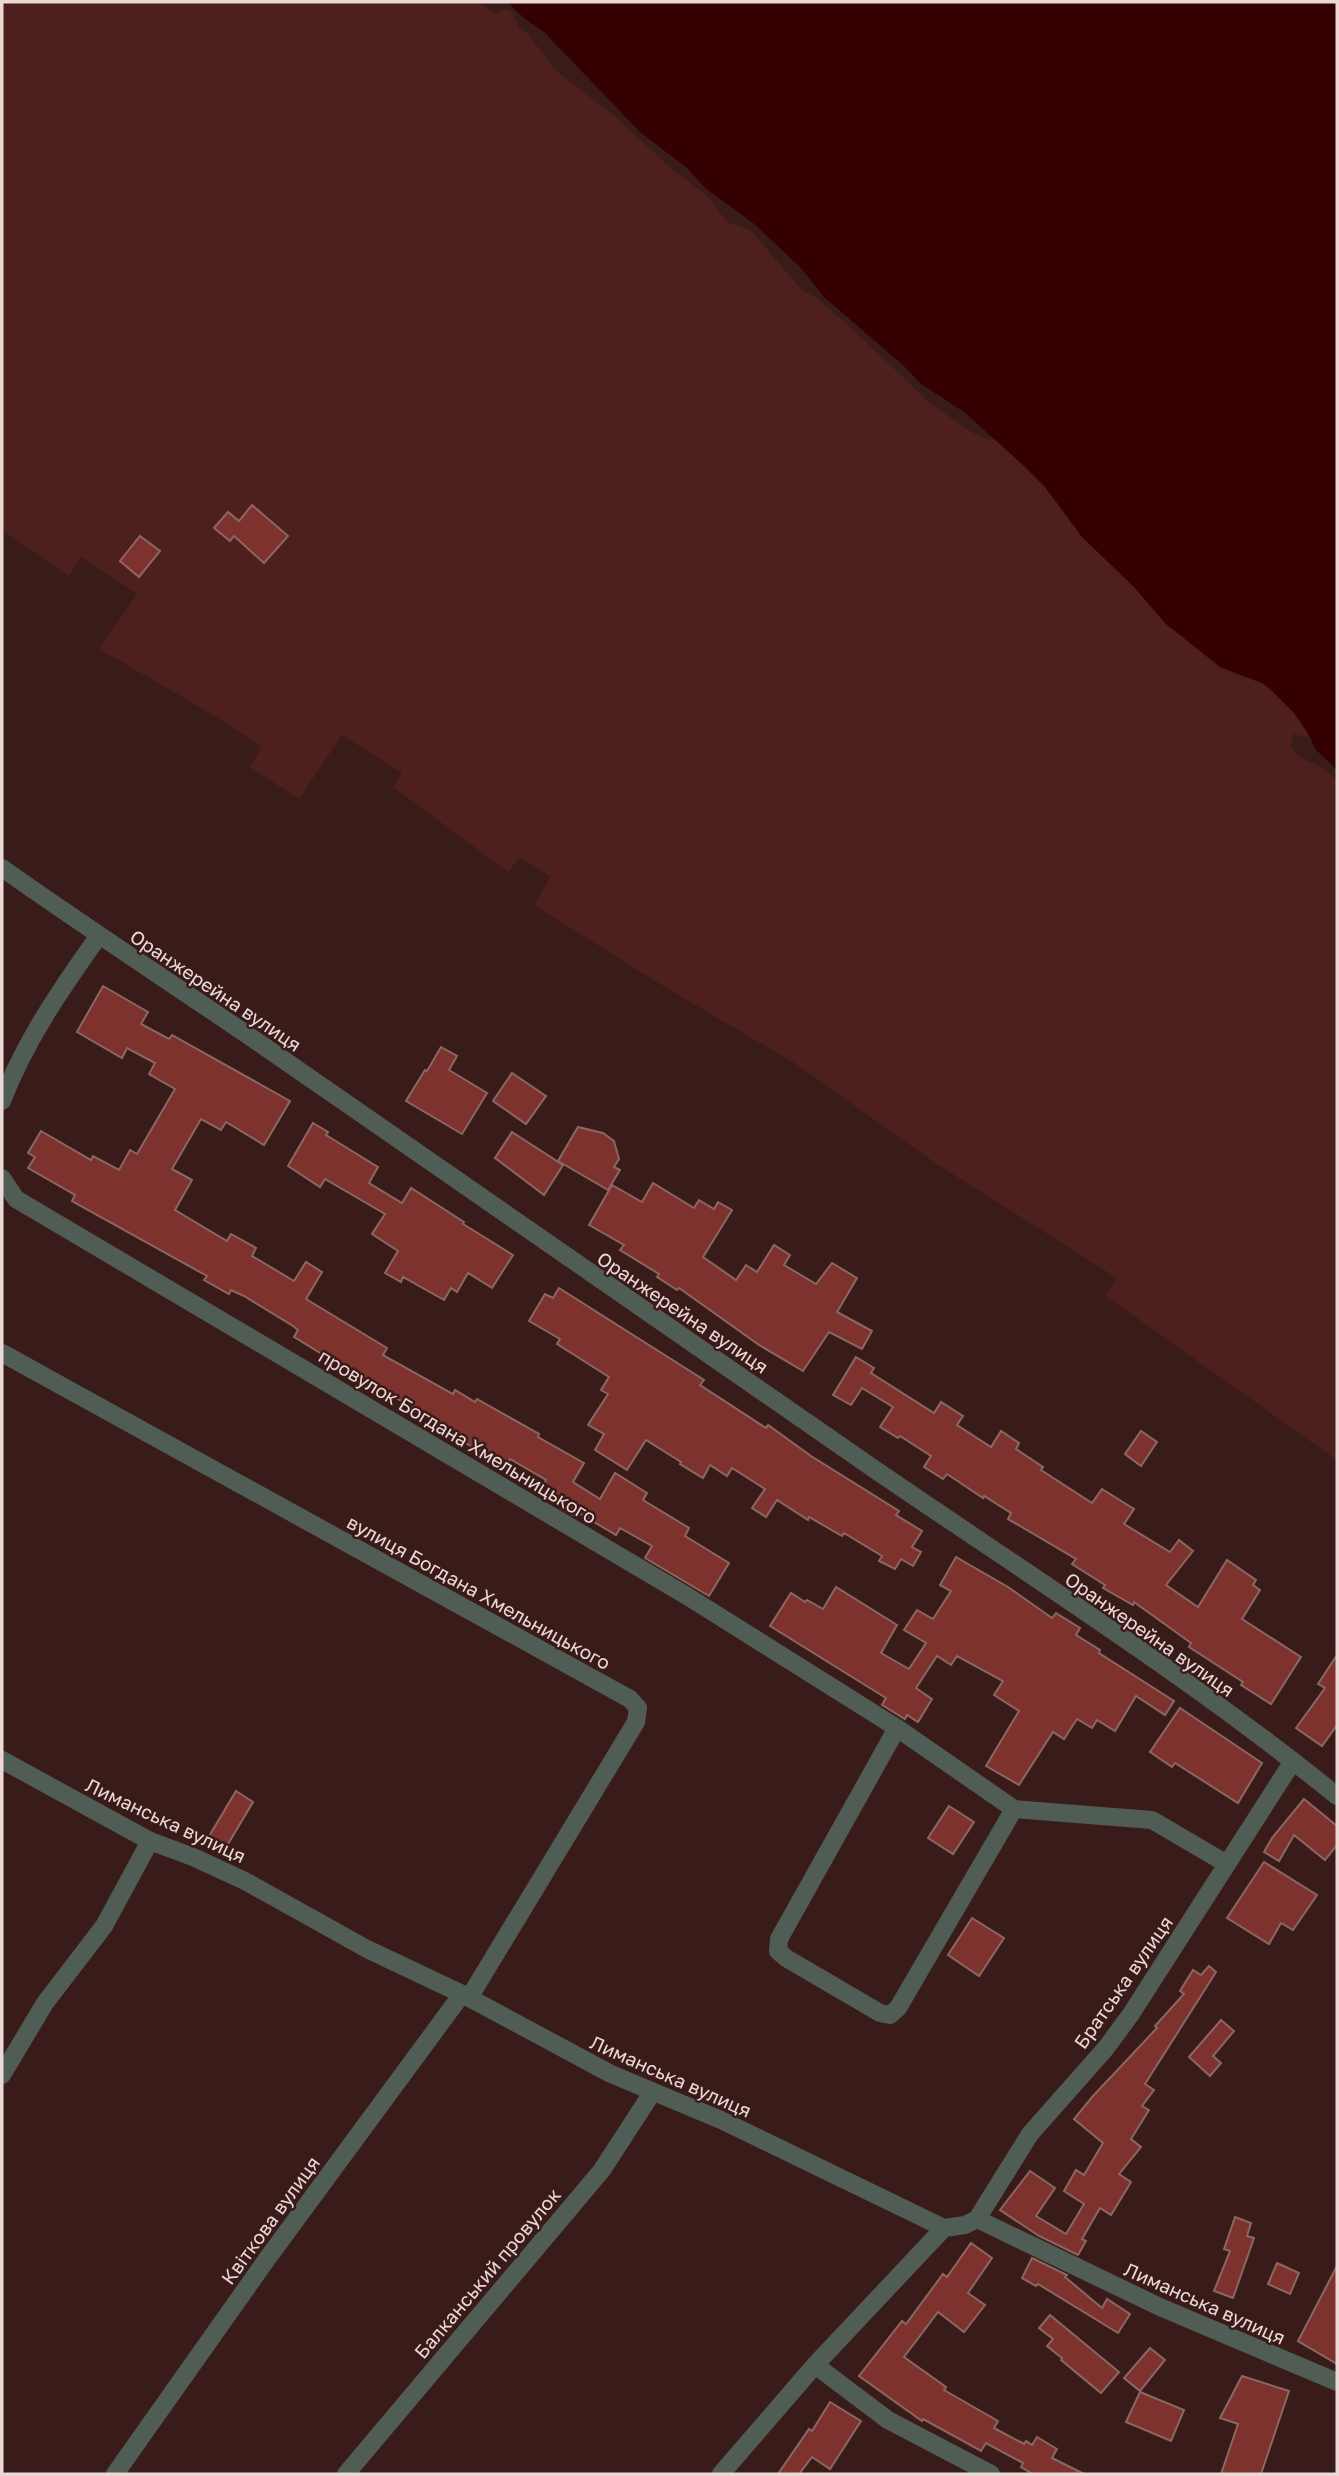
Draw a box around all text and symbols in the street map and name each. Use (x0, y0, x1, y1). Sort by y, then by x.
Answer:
street label: Оранжерейна вулиця (126, 924, 306, 1056)
street label: Оранжерейна вулиця (593, 1246, 773, 1378)
street label: провулок Богдана Хмельницького (315, 1344, 601, 1528)
street label: вулиця Богдана Хмельницького (343, 1510, 615, 1674)
street label: Оранжерейна вулиця (1061, 1567, 1239, 1701)
street label: Лиманська вулиця (82, 1773, 250, 1867)
street label: Братська вулиця (1069, 1911, 1177, 2053)
street label: Лиманська вулиця (587, 2030, 755, 2122)
street label: Квіткова вулиця (216, 2151, 324, 2289)
street label: Балканський провулок (409, 2183, 565, 2363)
street label: Лиманська вулиця (1121, 2257, 1289, 2349)

